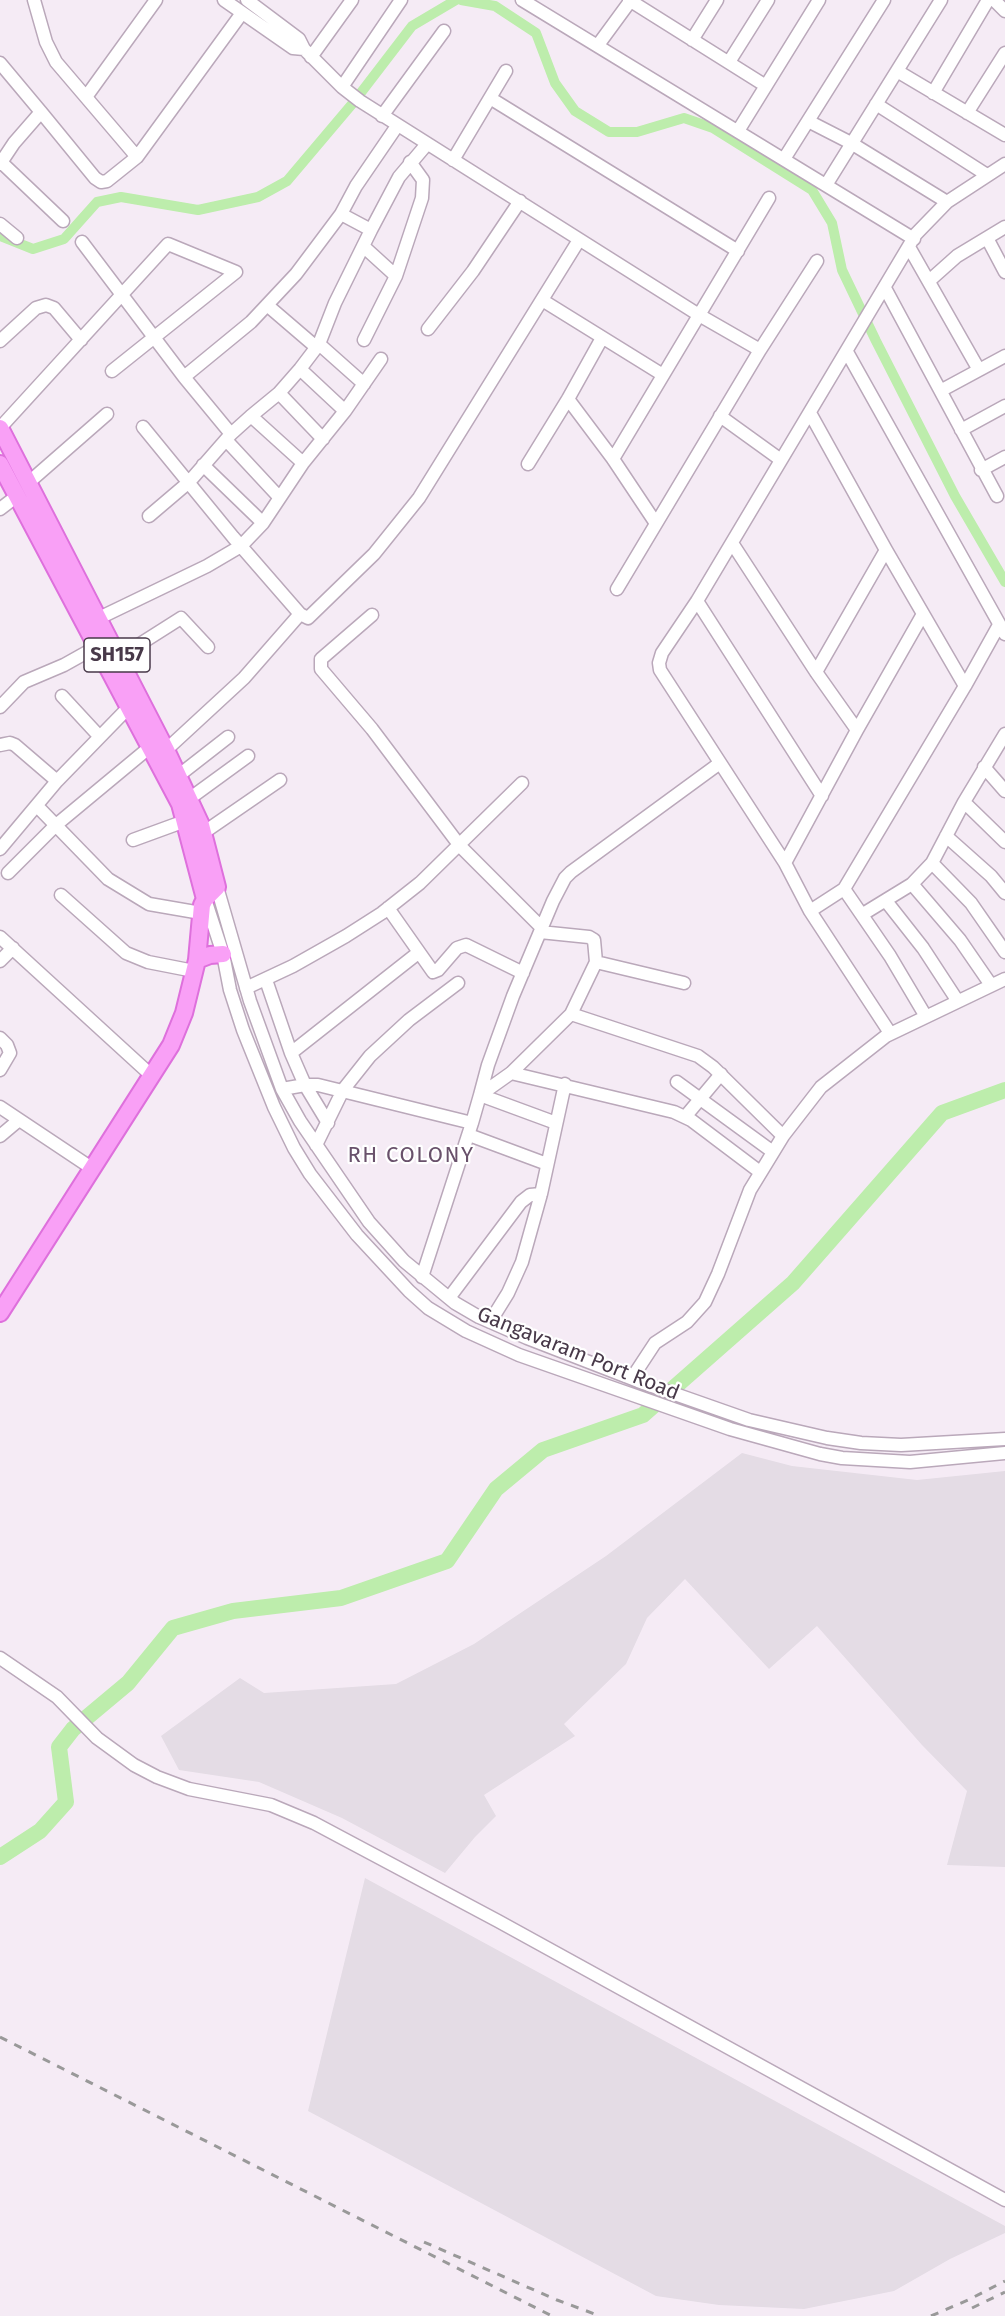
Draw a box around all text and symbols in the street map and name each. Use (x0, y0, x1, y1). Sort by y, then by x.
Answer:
road number: SH157 (84, 638, 150, 672)
district label: RH COLONY (347, 1143, 475, 1169)
street label: Gangavaram Port Road (473, 1302, 683, 1406)

